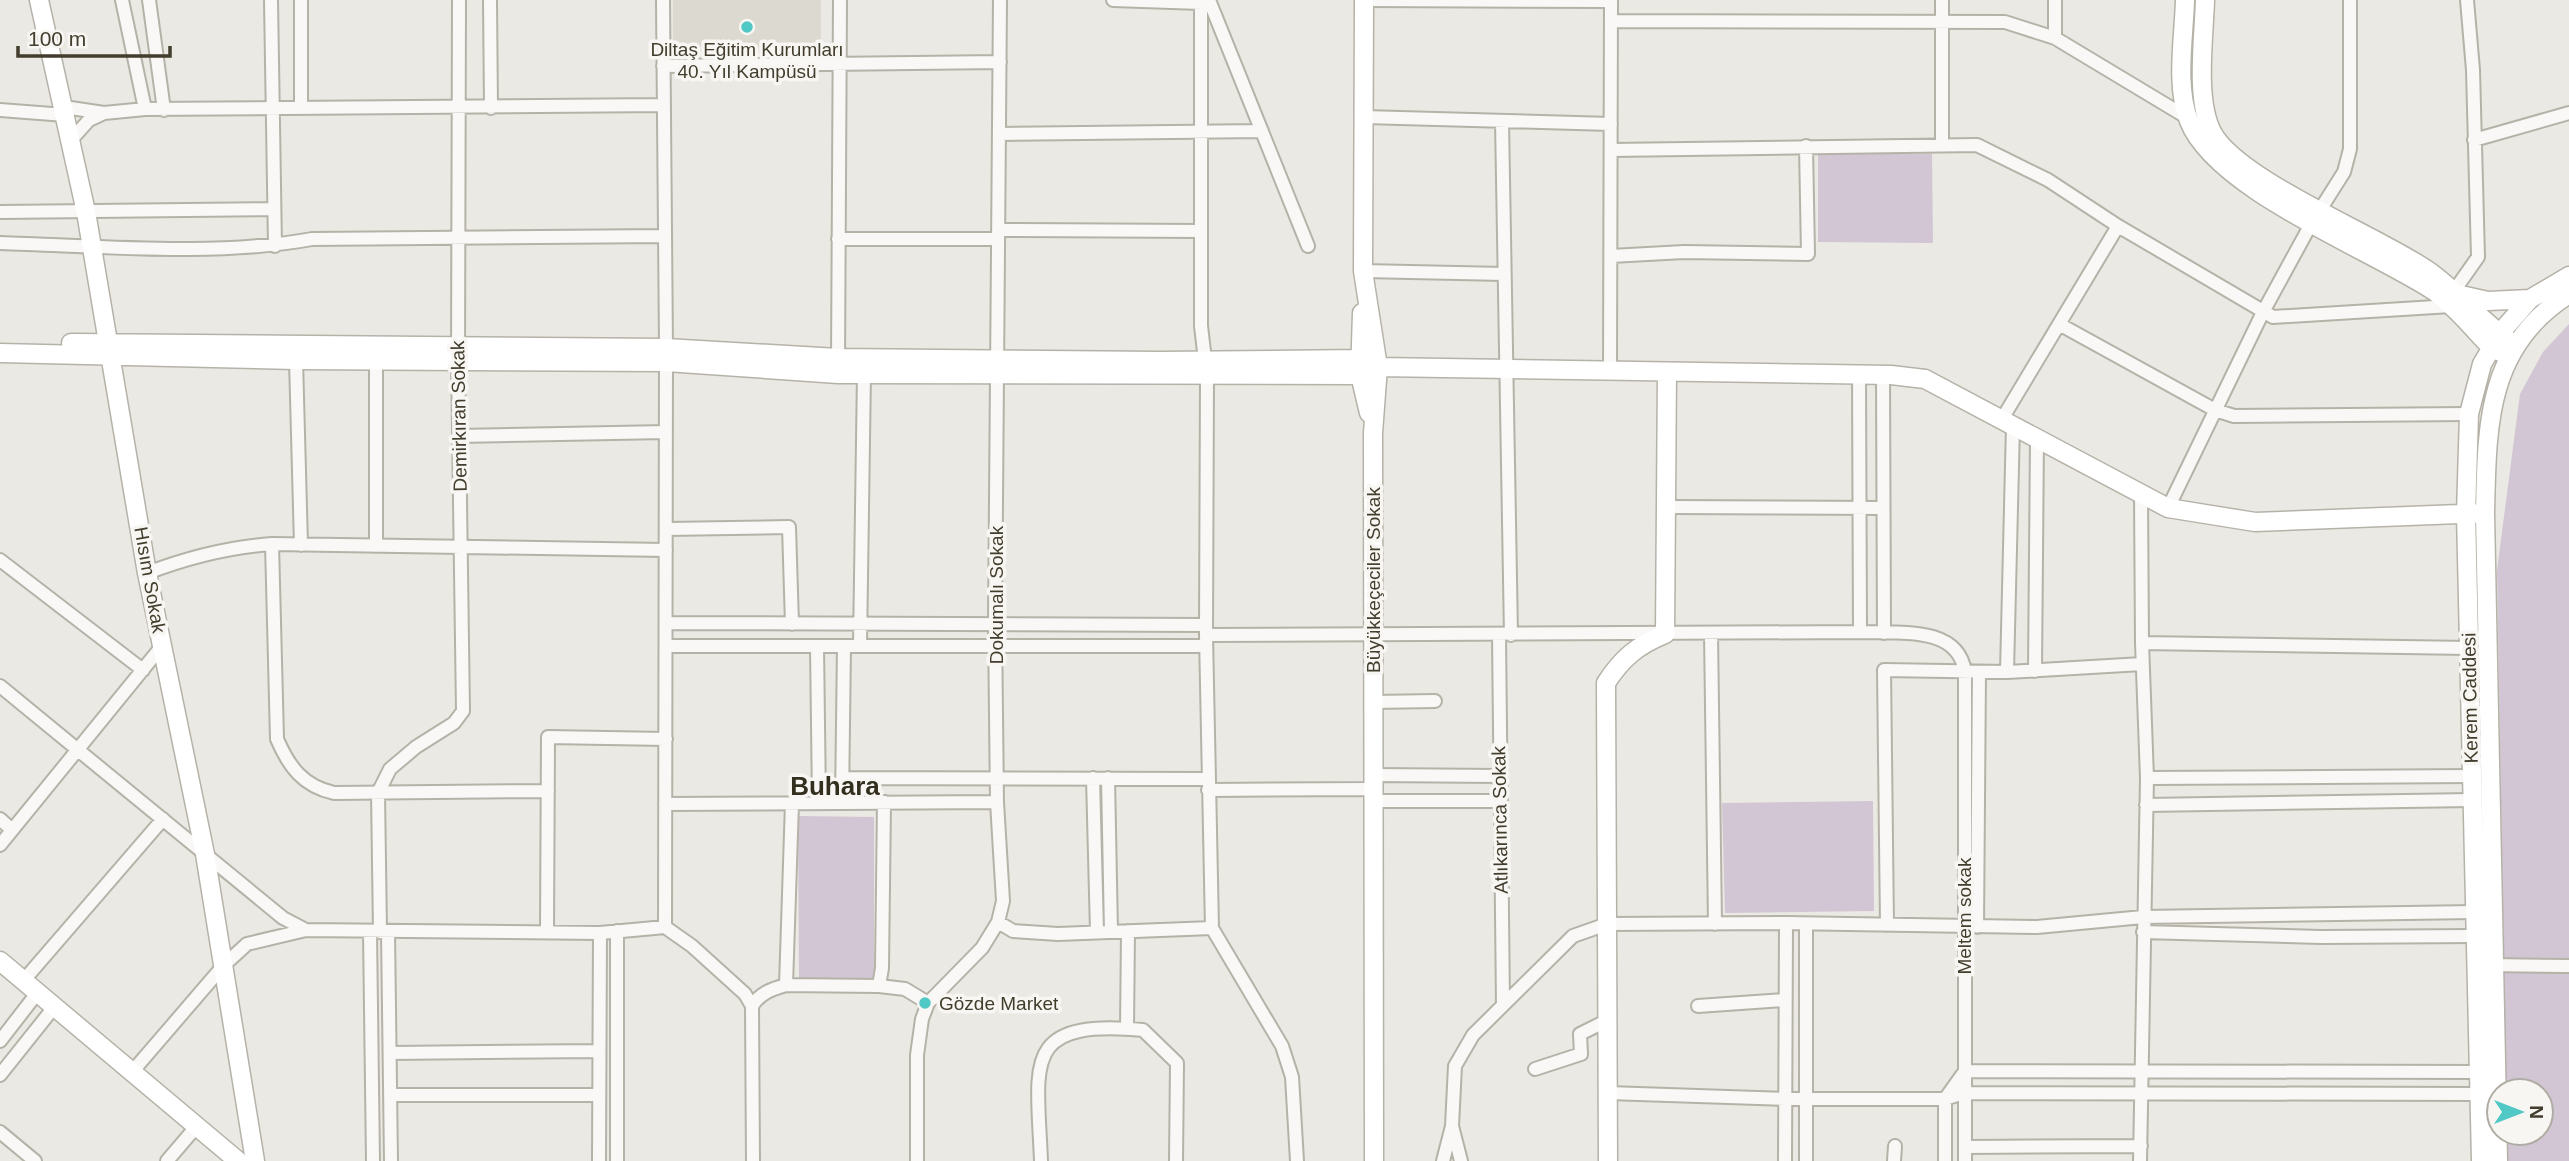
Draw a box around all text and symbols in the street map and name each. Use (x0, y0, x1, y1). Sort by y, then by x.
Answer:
scale bar (18, 14, 170, 58)
marker: Diltaş Eğitim Kurumları 40. Yıl Kampüsü (739, 19, 755, 35)
text: 100 m (28, 27, 86, 50)
place label: Diltaş Eğitim Kurumları 40. Yıl Kampüsü (650, 39, 844, 82)
street label: Demirkıran Sokak (447, 340, 471, 492)
street label: Büyükkeçeciler Sokak (1363, 487, 1384, 673)
street label: Hısım Sokak (130, 525, 170, 635)
street label: Dokumalı Sokak (986, 525, 1007, 664)
street label: Kerem Caddesi (2458, 632, 2482, 764)
street label: Atlıkarınca Sokak (1488, 745, 1512, 894)
district label: Buhara (790, 771, 880, 801)
street label: Meltem sokak (1954, 857, 1975, 975)
place label: Gözde Market (939, 993, 1059, 1014)
marker: Gözde Market (917, 995, 933, 1011)
north arrow (2485, 1077, 2555, 1147)
text: N (2526, 1105, 2547, 1119)

